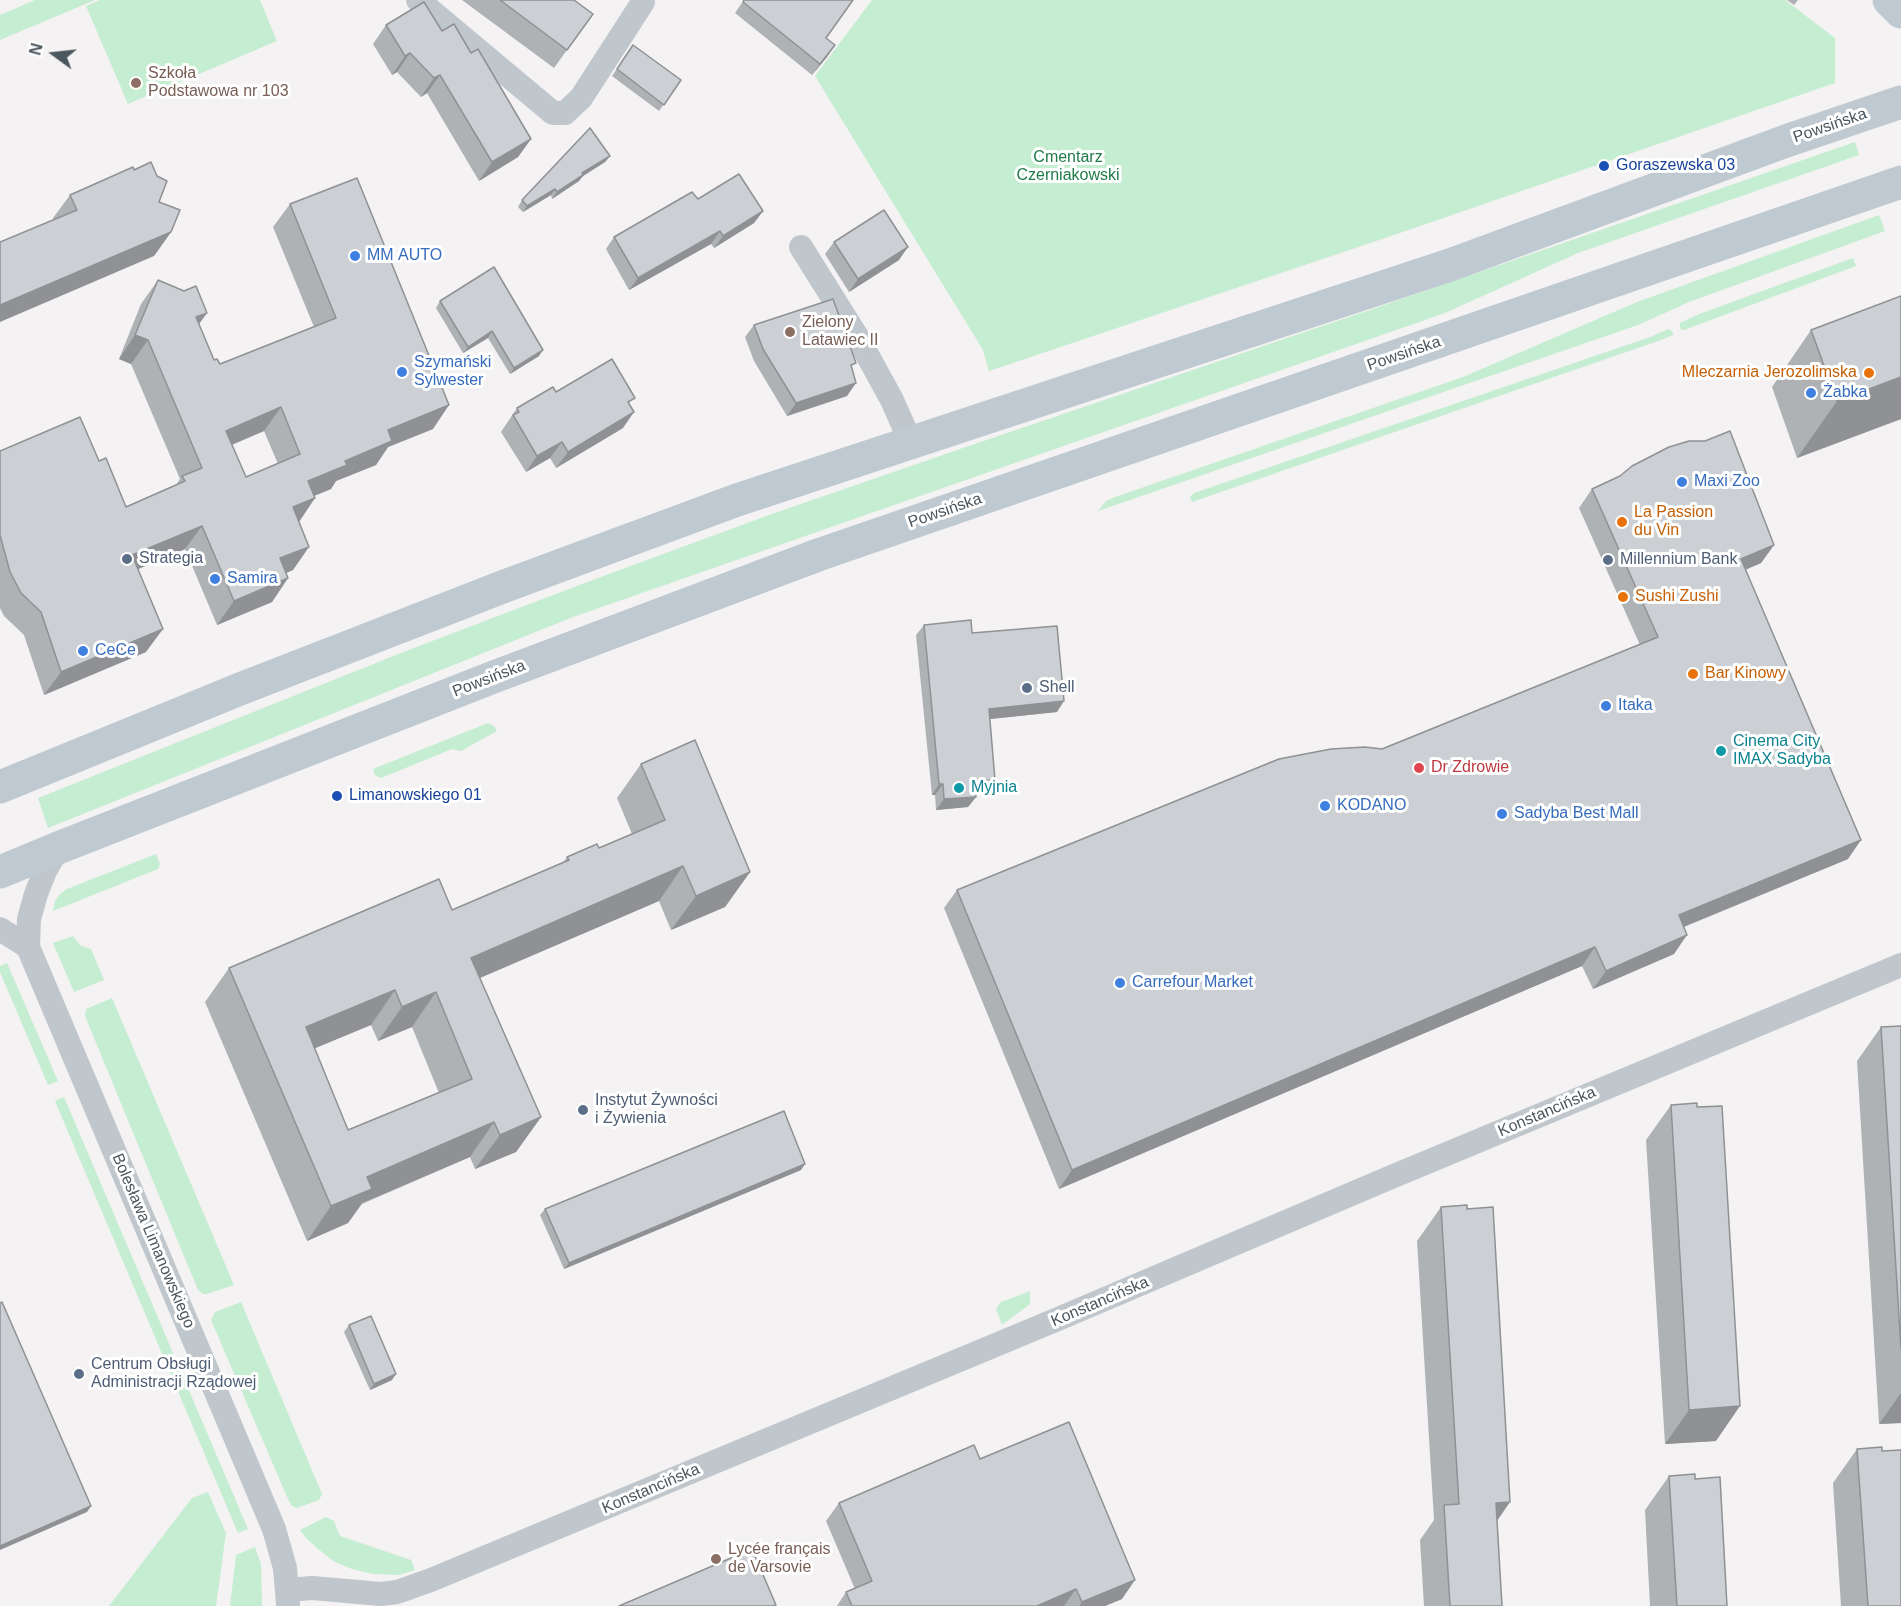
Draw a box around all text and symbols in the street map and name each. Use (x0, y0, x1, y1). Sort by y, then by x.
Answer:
north arrow (24, 24, 84, 84)
text: N (26, 41, 46, 57)
place label: Szkoła Podstawowa nr 103 (148, 64, 289, 102)
marker: Szkoła Podstawowa nr 103 (129, 76, 143, 90)
street label: Powsińska (1791, 104, 1869, 148)
park label: Cmentarz Czerniakowski (1016, 148, 1120, 186)
place label: Goraszewska 03 (1616, 156, 1735, 176)
marker: Goraszewska 03 (1597, 159, 1611, 173)
place label: MM AUTO (367, 246, 442, 266)
marker: MM AUTO (348, 249, 362, 263)
place label: Zielony Latawiec II (802, 313, 878, 351)
marker: Zielony Latawiec II (783, 325, 797, 339)
street label: Powsińska (1365, 332, 1443, 376)
place label: Szymański Sylwester (414, 353, 491, 391)
place label: Mleczarnia Jerozolimska (1682, 363, 1857, 383)
marker: Szymański Sylwester (395, 365, 409, 379)
marker: Mleczarnia Jerozolimska (1862, 366, 1876, 380)
place label: Żabka (1823, 383, 1867, 403)
marker: Żabka (1804, 386, 1818, 400)
place label: Maxi Zoo (1694, 472, 1760, 492)
marker: Maxi Zoo (1675, 475, 1689, 489)
street label: Powsińska (906, 489, 984, 533)
place label: La Passion du Vin (1634, 503, 1713, 541)
marker: La Passion du Vin (1615, 515, 1629, 529)
place label: Strategia (139, 549, 203, 569)
place label: Millennium Bank (1620, 550, 1737, 570)
marker: Strategia (120, 552, 134, 566)
marker: Millennium Bank (1601, 553, 1615, 567)
place label: Samira (227, 569, 278, 589)
marker: Samira (208, 572, 222, 586)
place label: Sushi Zushi (1635, 587, 1719, 607)
marker: Sushi Zushi (1616, 590, 1630, 604)
place label: CeCe (95, 641, 136, 661)
marker: CeCe (76, 644, 90, 658)
street label: Powsińska (450, 656, 528, 702)
place label: Bar Kinowy (1705, 664, 1786, 684)
marker: Bar Kinowy (1686, 667, 1700, 681)
place label: Shell (1039, 678, 1075, 698)
marker: Shell (1020, 681, 1034, 695)
place label: Itaka (1618, 696, 1653, 716)
marker: Itaka (1599, 699, 1613, 713)
place label: Cinema City IMAX Sadyba (1733, 732, 1831, 770)
marker: Cinema City IMAX Sadyba (1714, 744, 1728, 758)
place label: Dr Zdrowie (1431, 758, 1509, 778)
marker: Dr Zdrowie (1412, 761, 1426, 775)
place label: Myjnia (971, 778, 1017, 798)
marker: Myjnia (952, 781, 966, 795)
place label: Limanowskiego 01 (349, 786, 482, 806)
marker: Limanowskiego 01 (330, 789, 344, 803)
place label: KODANO (1337, 796, 1406, 816)
marker: KODANO (1318, 799, 1332, 813)
place label: Sadyba Best Mall (1514, 804, 1639, 824)
marker: Sadyba Best Mall (1495, 807, 1509, 821)
place label: Carrefour Market (1132, 973, 1253, 993)
marker: Carrefour Market (1113, 976, 1127, 990)
street label: Konstancińska (1495, 1083, 1599, 1141)
place label: Instytut Żywności i Żywienia (595, 1091, 718, 1129)
marker: Instytut Żywności i Żywienia (576, 1103, 590, 1117)
street label: Bolesława Limanowskiego (108, 1151, 198, 1331)
street label: Konstancińska (1048, 1273, 1152, 1331)
place label: Centrum Obsługi Administracji Rządowej (91, 1355, 256, 1393)
marker: Centrum Obsługi Administracji Rządowej (72, 1367, 86, 1381)
street label: Konstancińska (599, 1460, 703, 1518)
place label: Lycée français de Varsovie (728, 1540, 831, 1578)
marker: Lycée français de Varsovie (709, 1552, 723, 1566)

